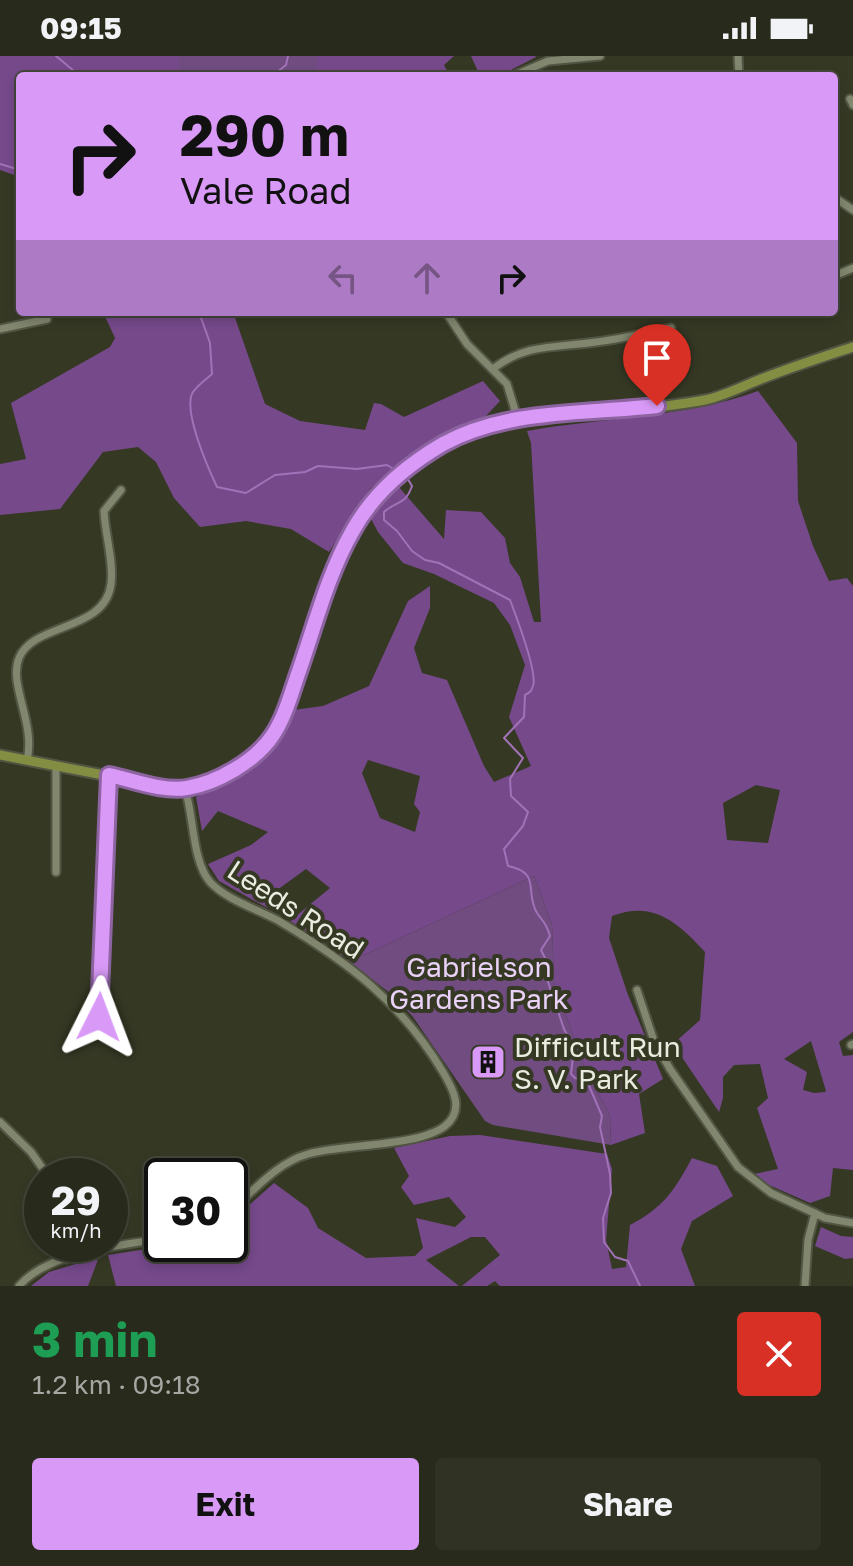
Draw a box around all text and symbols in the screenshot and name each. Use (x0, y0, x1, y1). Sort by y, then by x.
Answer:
text: 09:15 (40, 10, 122, 46)
text: 290 m (180, 101, 349, 168)
icon: right (48, 104, 152, 208)
text: Vale Road (180, 169, 352, 212)
icon: left (321, 256, 365, 300)
icon: ahead (405, 256, 449, 300)
icon: right (489, 256, 533, 300)
pin (623, 324, 691, 406)
icon: arrive (635, 336, 679, 380)
street label: Leeds Road (222, 853, 370, 965)
park label: Gabrielson Gardens Park (389, 950, 569, 1015)
position arrow (57, 975, 141, 1059)
place label: Difficult Run S. V. Park (514, 1030, 681, 1095)
building icon: Difficult Run S. V. Park (469, 1043, 507, 1081)
speed limit sign: 30 (144, 1158, 248, 1262)
text: 29 (51, 1176, 101, 1224)
text: km/h (51, 1218, 101, 1242)
text: 3 min (32, 1310, 157, 1368)
button: close (737, 1312, 821, 1396)
text: 1.2 km · 09:18 (32, 1369, 201, 1400)
button: Exit (32, 1458, 419, 1550)
button: Share (435, 1458, 821, 1550)

